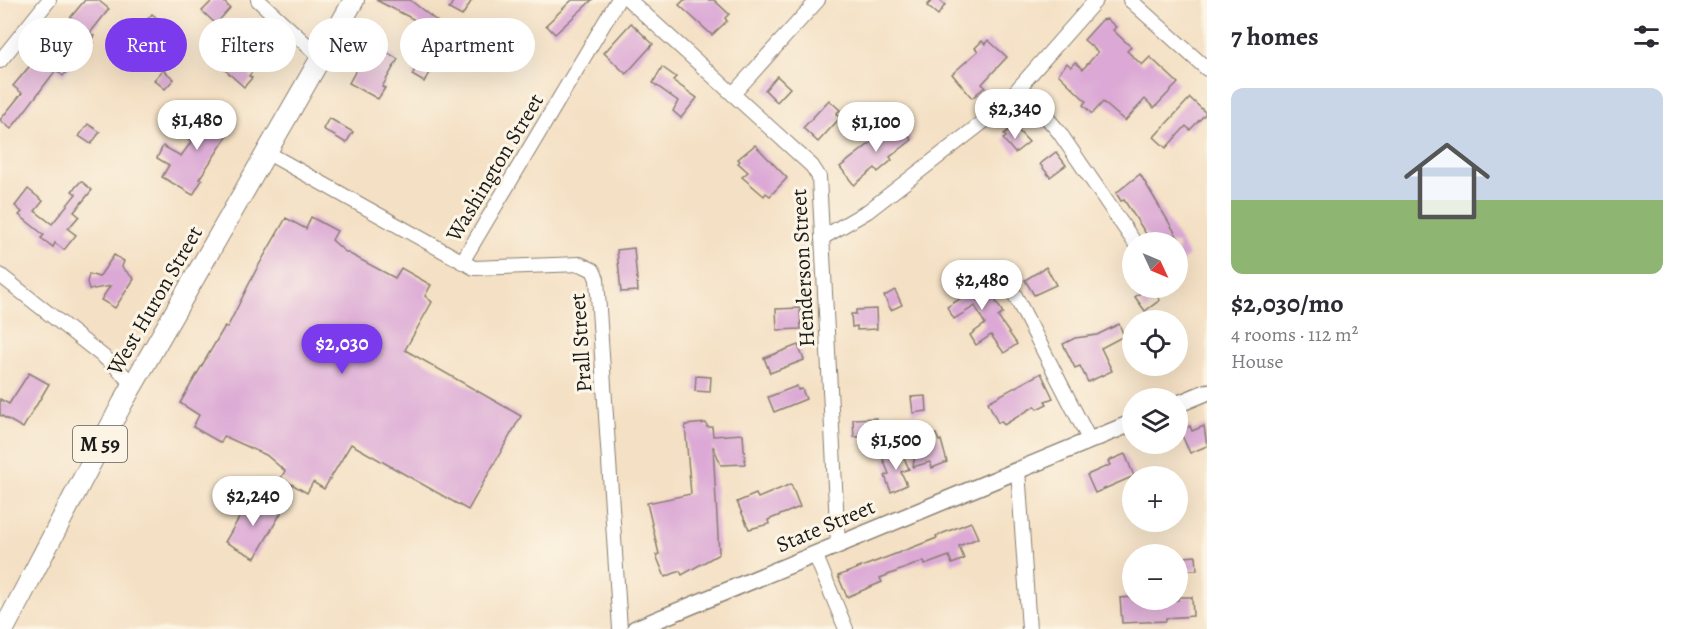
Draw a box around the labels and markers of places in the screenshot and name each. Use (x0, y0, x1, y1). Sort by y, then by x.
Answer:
pin: $2,340 (966, 89, 1064, 140)
pin: $1,480 (148, 100, 246, 151)
pin: $1,100 (827, 102, 925, 153)
pin: $2,480 (933, 260, 1031, 311)
pin: $2,030 (293, 324, 391, 375)
pin: $1,500 (847, 420, 945, 471)
pin: $2,240 (204, 476, 302, 527)

